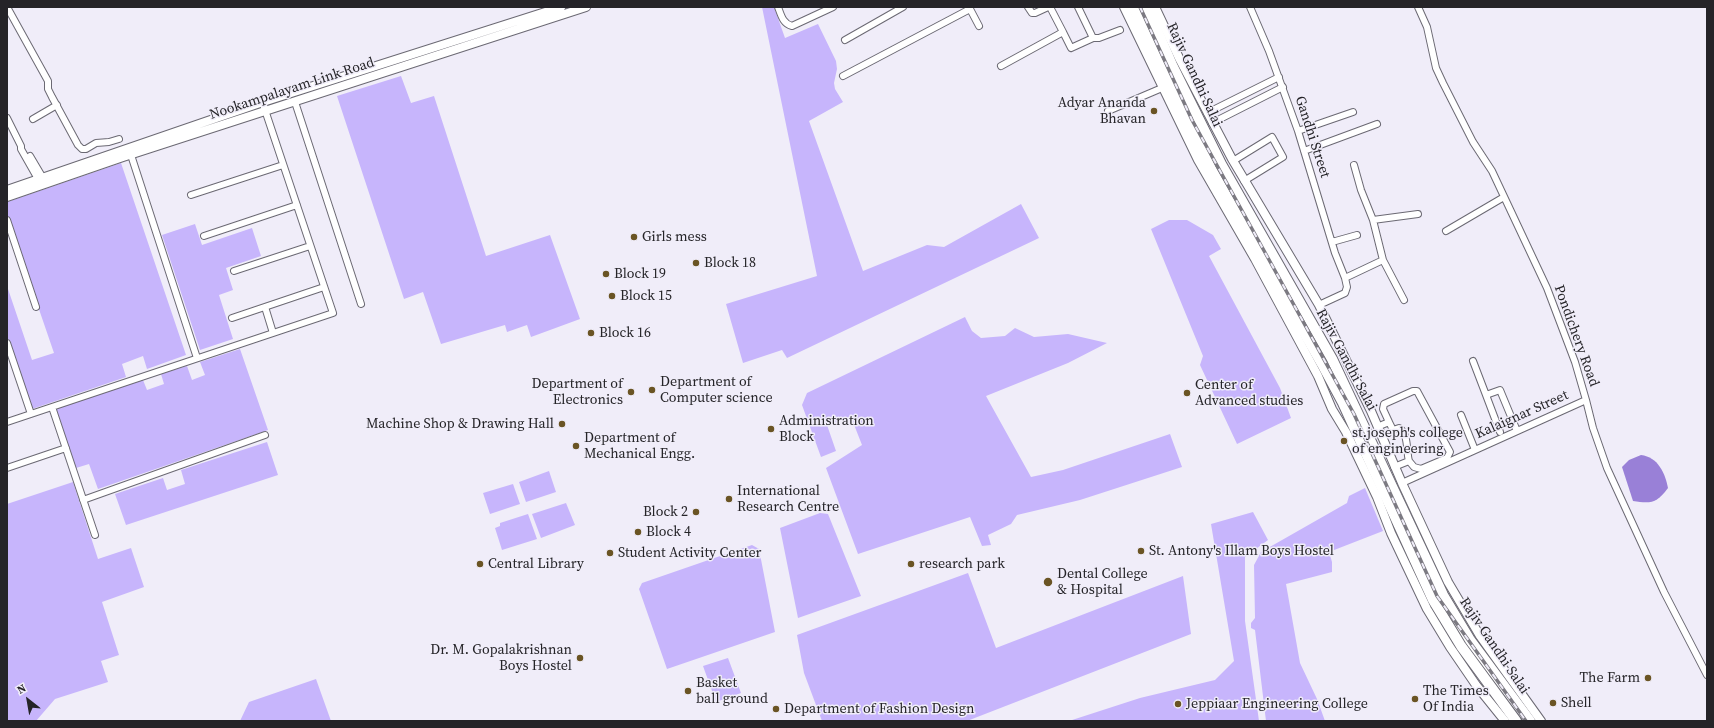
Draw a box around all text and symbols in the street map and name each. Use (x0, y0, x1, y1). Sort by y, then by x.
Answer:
street label: Rajiv Gandhi Salai (1163, 20, 1225, 130)
street label: Nookampalayam Link Road (207, 54, 377, 124)
street label: Gandhi Street (1291, 94, 1333, 180)
place label: Adyar Ananda Bhavan (1058, 95, 1146, 128)
marker: Adyar Ananda Bhavan (1149, 106, 1159, 116)
place label: Girls mess (642, 229, 707, 245)
marker: Girls mess (629, 232, 639, 242)
place label: Block 18 (704, 255, 756, 271)
marker: Block 18 (691, 258, 701, 268)
place label: Block 19 (614, 266, 666, 282)
marker: Block 19 (601, 269, 611, 279)
street label: Pondichery Road (1550, 283, 1602, 389)
place label: Block 15 (620, 288, 672, 304)
marker: Block 15 (607, 291, 617, 301)
street label: Rajiv Gandhi Salai (1312, 306, 1380, 414)
place label: Block 16 (599, 325, 651, 341)
marker: Block 16 (586, 328, 596, 338)
place label: Department of Computer science (660, 374, 773, 406)
place label: Department of Electronics (531, 376, 623, 408)
place label: Center of Advanced studies (1195, 377, 1303, 410)
marker: Department of Computer science (647, 385, 657, 395)
marker: Department of Electronics (626, 387, 636, 397)
street label: Kalaignar Street (1473, 387, 1571, 443)
marker: Center of Advanced studies (1182, 388, 1192, 398)
place label: Administration Block (779, 413, 874, 446)
place label: Machine Shop & Drawing Hall (366, 416, 554, 432)
marker: Machine Shop & Drawing Hall (557, 419, 567, 429)
marker: Administration Block (766, 424, 776, 434)
place label: st.joseph's college of engineering (1352, 425, 1463, 458)
place label: Department of Mechanical Engg. (584, 430, 695, 462)
marker: st.joseph's college of engineering (1339, 436, 1349, 446)
marker: Department of Mechanical Engg. (571, 441, 581, 451)
place label: International Research Centre (737, 483, 839, 516)
marker: International Research Centre (724, 494, 734, 504)
place label: Block 2 (643, 504, 688, 520)
marker: Block 2 (691, 507, 701, 517)
place label: Block 4 (646, 524, 691, 540)
marker: Block 4 (633, 527, 643, 537)
place label: St. Antony's Illam Boys Hostel (1149, 543, 1334, 559)
place label: Student Activity Center (618, 545, 761, 561)
marker: St. Antony's Illam Boys Hostel (1136, 546, 1146, 556)
marker: Student Activity Center (605, 548, 615, 558)
place label: Central Library (488, 556, 584, 572)
place label: research park (919, 556, 1005, 572)
marker: Central Library (475, 559, 485, 569)
marker: research park (906, 559, 916, 569)
place label: Dental College & Hospital (1057, 566, 1148, 598)
marker: Dental College & Hospital (1042, 576, 1054, 588)
street label: Rajiv Gandhi Salai (1455, 594, 1533, 698)
place label: Dr. M. Gopalakrishnan Boys Hostel (430, 642, 572, 674)
marker: Dr. M. Gopalakrishnan Boys Hostel (575, 653, 585, 663)
place label: The Farm (1580, 670, 1640, 686)
marker: The Farm (1643, 673, 1653, 683)
place label: Basket ball ground (696, 675, 768, 708)
north arrow (8, 680, 48, 720)
text: N (14, 681, 29, 698)
place label: The Times Of India (1423, 683, 1489, 716)
marker: Basket ball ground (683, 686, 693, 696)
marker: The Times Of India (1410, 694, 1420, 704)
place label: Shell (1561, 695, 1592, 711)
place label: Jeppiaar Engineering College (1186, 696, 1368, 712)
marker: Shell (1548, 698, 1558, 708)
marker: Jeppiaar Engineering College (1173, 699, 1183, 709)
place label: Department of Fashion Design (784, 701, 974, 717)
marker: Department of Fashion Design (771, 704, 781, 714)

